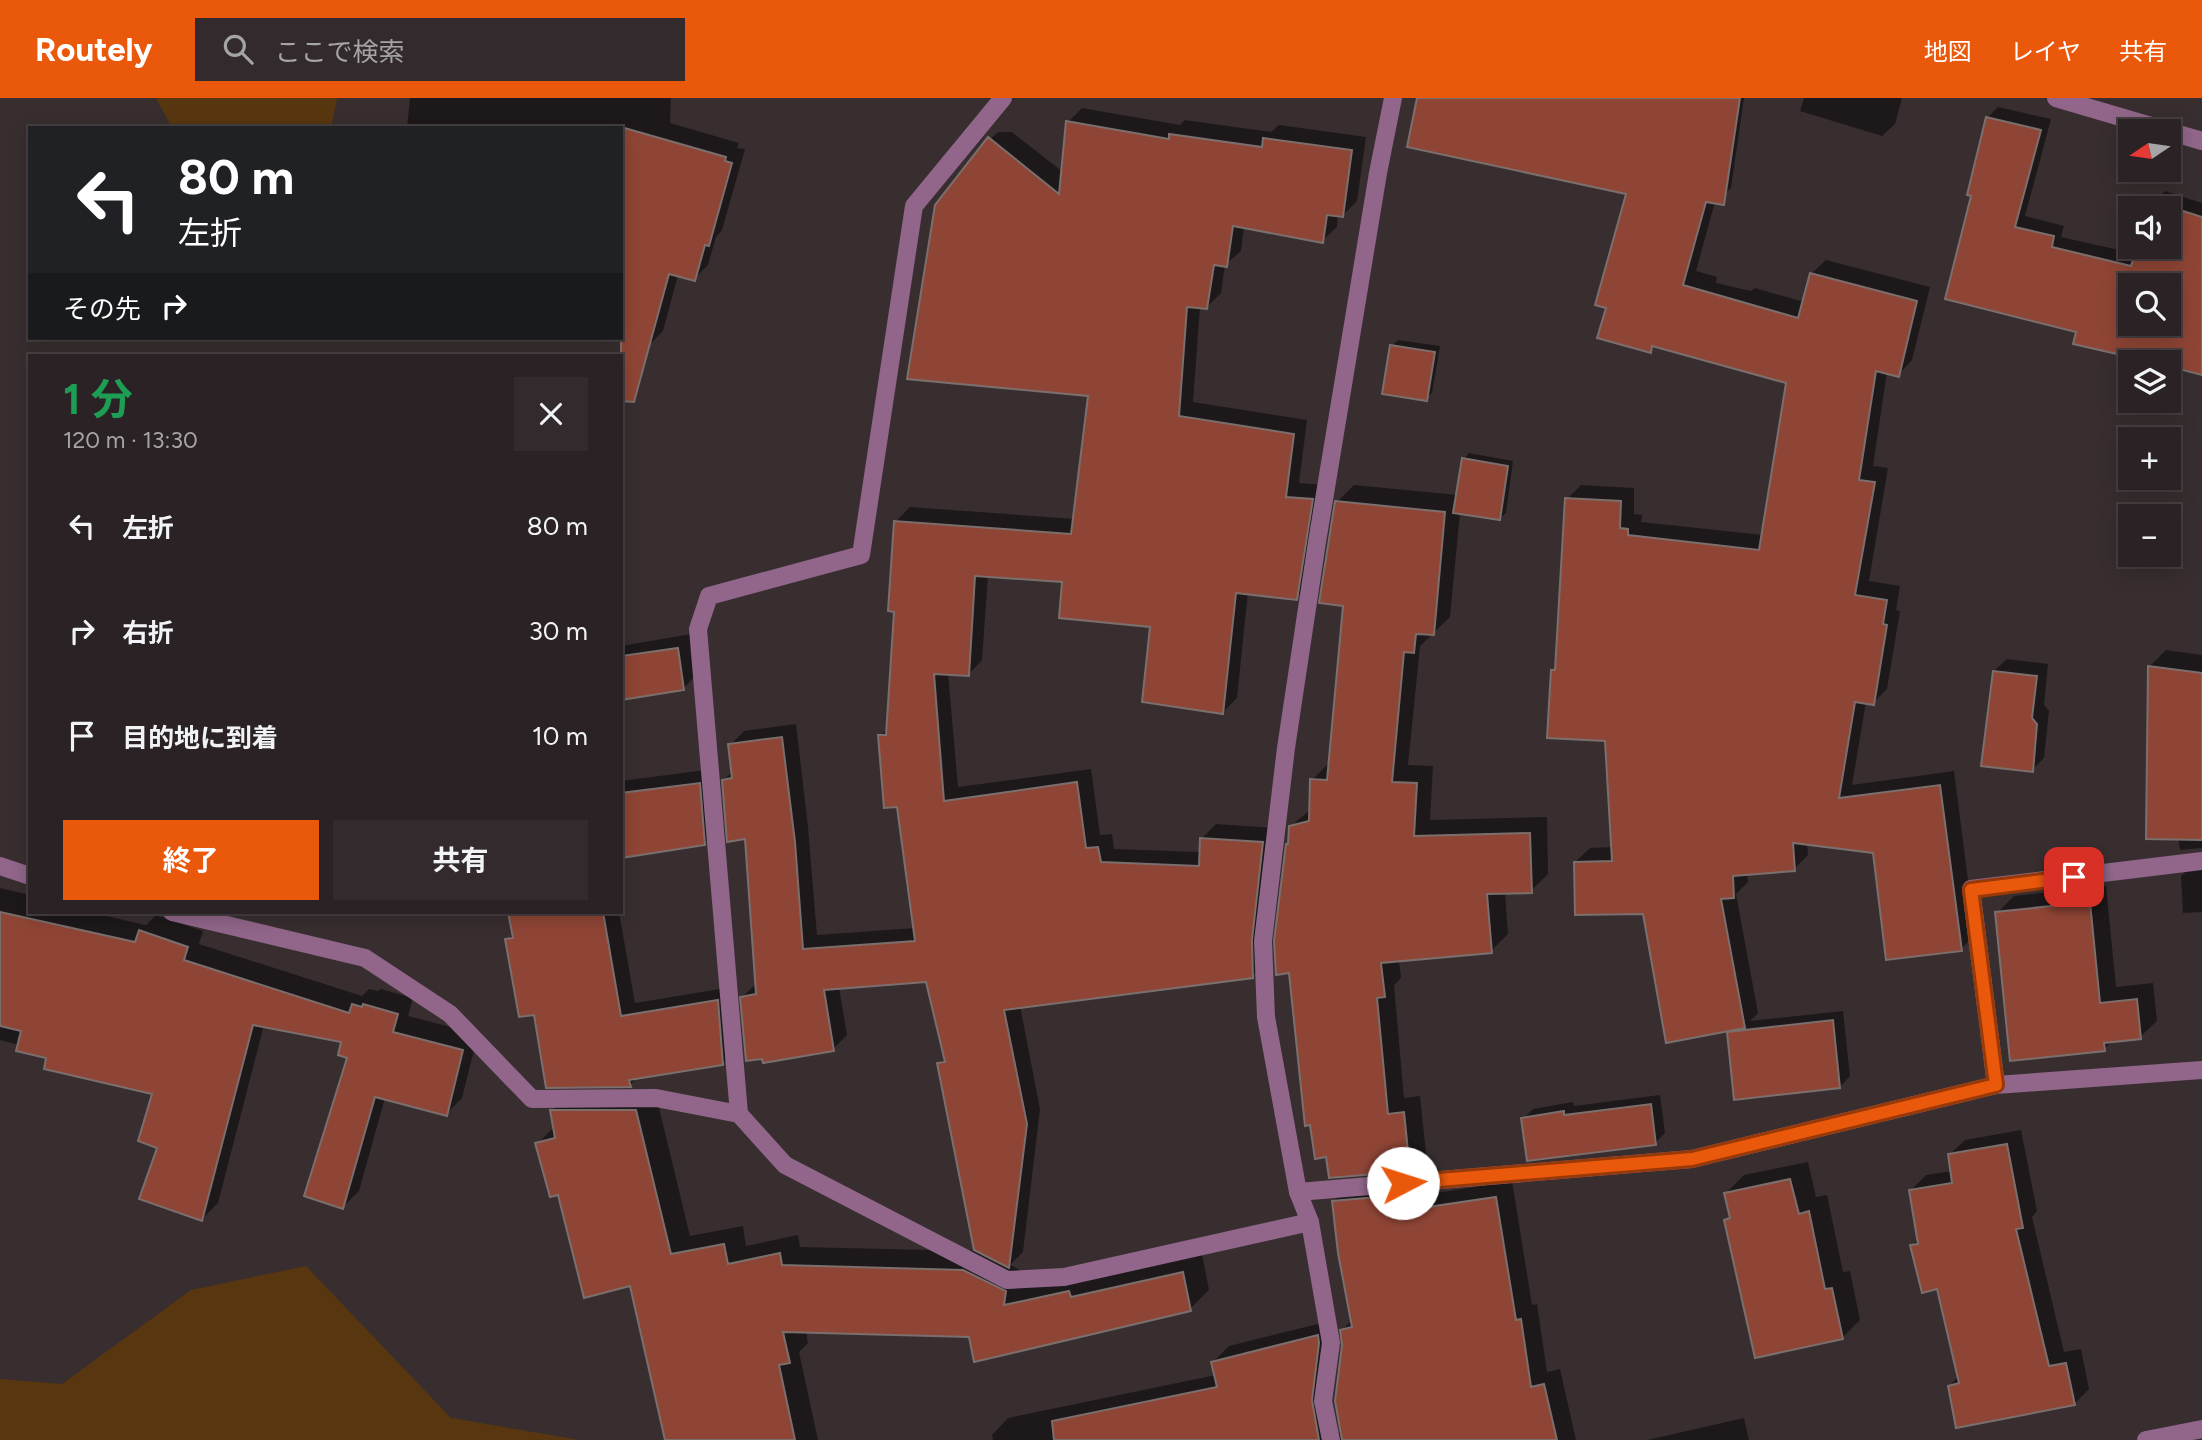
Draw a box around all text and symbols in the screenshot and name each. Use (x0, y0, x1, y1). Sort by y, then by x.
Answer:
search box (195, 18, 685, 81)
text: Routely (35, 30, 153, 69)
icon: search (219, 30, 257, 68)
text: ここで検索 (275, 36, 405, 68)
text: 地図 (1924, 37, 1972, 66)
text: レイヤ (2010, 37, 2081, 66)
text: 共有 (2119, 37, 2167, 66)
north arrow (2118, 119, 2180, 182)
map controls (2118, 119, 2181, 567)
text: 80 m (178, 147, 294, 206)
icon: left (63, 154, 154, 245)
button: sound (2118, 196, 2181, 259)
text: 左折 (178, 214, 242, 252)
button: search (2118, 273, 2181, 336)
icon: right (155, 287, 193, 325)
text: その先 (63, 293, 141, 325)
button: layers (2118, 350, 2181, 413)
text: 1 分 (63, 374, 133, 425)
button: close (514, 377, 588, 451)
text: 120 m · 13:30 (63, 426, 198, 454)
button: + (2118, 427, 2181, 490)
button: − (2118, 504, 2181, 567)
icon: left (63, 507, 101, 545)
text: 80 m (527, 510, 588, 542)
text: 左折 (122, 512, 174, 544)
icon: right (63, 612, 101, 650)
text: 30 m (529, 615, 588, 647)
text: 右折 (122, 617, 174, 649)
icon: arrive (63, 717, 101, 755)
text: 10 m (532, 720, 588, 752)
text: 目的地に到着 (122, 722, 278, 754)
button: 終了 (63, 820, 319, 900)
button: 共有 (333, 820, 588, 900)
pin (2044, 847, 2104, 907)
icon: arrive (2055, 858, 2093, 896)
position arrow (1366, 1146, 1440, 1220)

